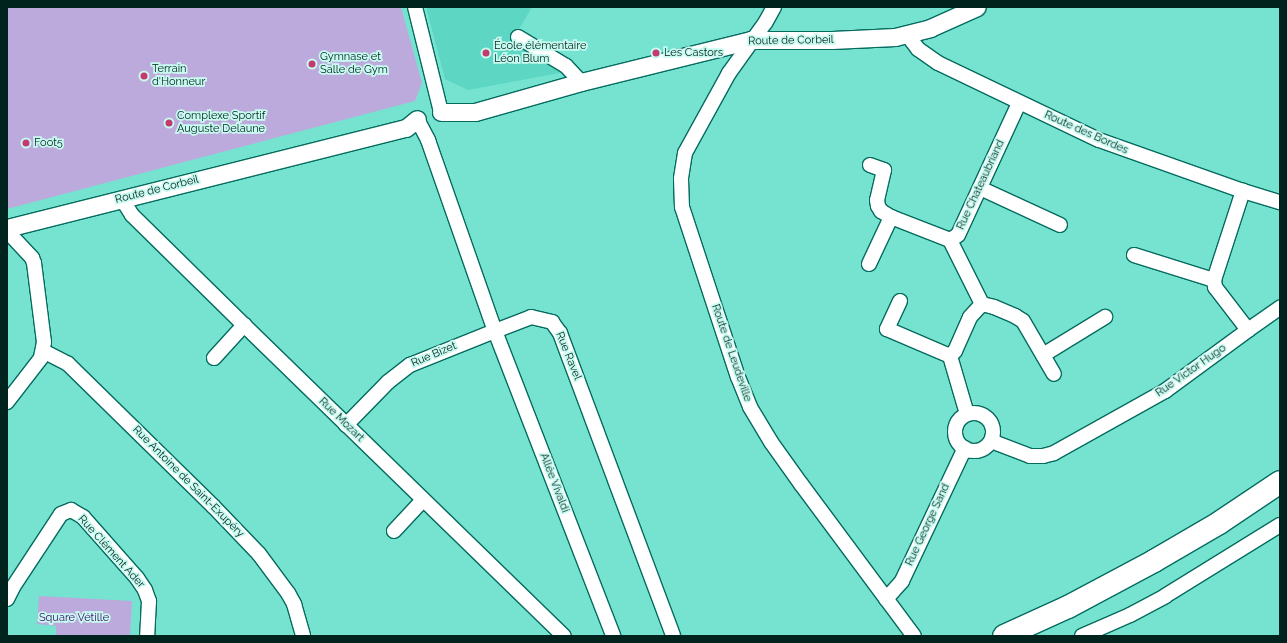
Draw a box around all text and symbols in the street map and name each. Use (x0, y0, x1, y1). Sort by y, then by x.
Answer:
street label: Route de Corbeil (748, 34, 834, 48)
place label: École élémentaire Léon Blum (494, 40, 586, 66)
place label: Les Castors (664, 46, 723, 60)
marker: École élémentaire Léon Blum (481, 48, 491, 58)
marker: Les Castors (651, 48, 661, 58)
place label: Gymnase et Salle de Gym (320, 51, 388, 77)
marker: Gymnase et Salle de Gym (307, 59, 317, 69)
place label: Terrain d'Honneur (152, 63, 205, 89)
marker: Terrain d'Honneur (139, 71, 149, 81)
street label: Route des Bordes (1042, 109, 1130, 157)
place label: Complexe Sportif Auguste Delaune (177, 110, 265, 136)
marker: Complexe Sportif Auguste Delaune (164, 118, 174, 128)
place label: Foot5 (34, 136, 63, 150)
marker: Foot5 (21, 138, 31, 148)
street label: Rue Chateaubriand (954, 138, 1008, 232)
street label: Route de Corbeil (114, 173, 200, 207)
street label: Route de Leudeville (708, 303, 754, 403)
street label: Rue Ravel (552, 330, 584, 382)
street label: Rue Bizet (409, 340, 459, 370)
street label: Rue Victor Hugo (1153, 342, 1229, 400)
street label: Rue Mozart (316, 395, 366, 445)
street label: Rue Antoine de Saint-Exupéry (129, 423, 247, 541)
street label: Allée Vivaldi (537, 451, 571, 515)
street label: Rue George Sand (903, 482, 953, 568)
street label: Rue Clément Ader (75, 513, 147, 591)
park label: Square Vétille (39, 611, 109, 625)

